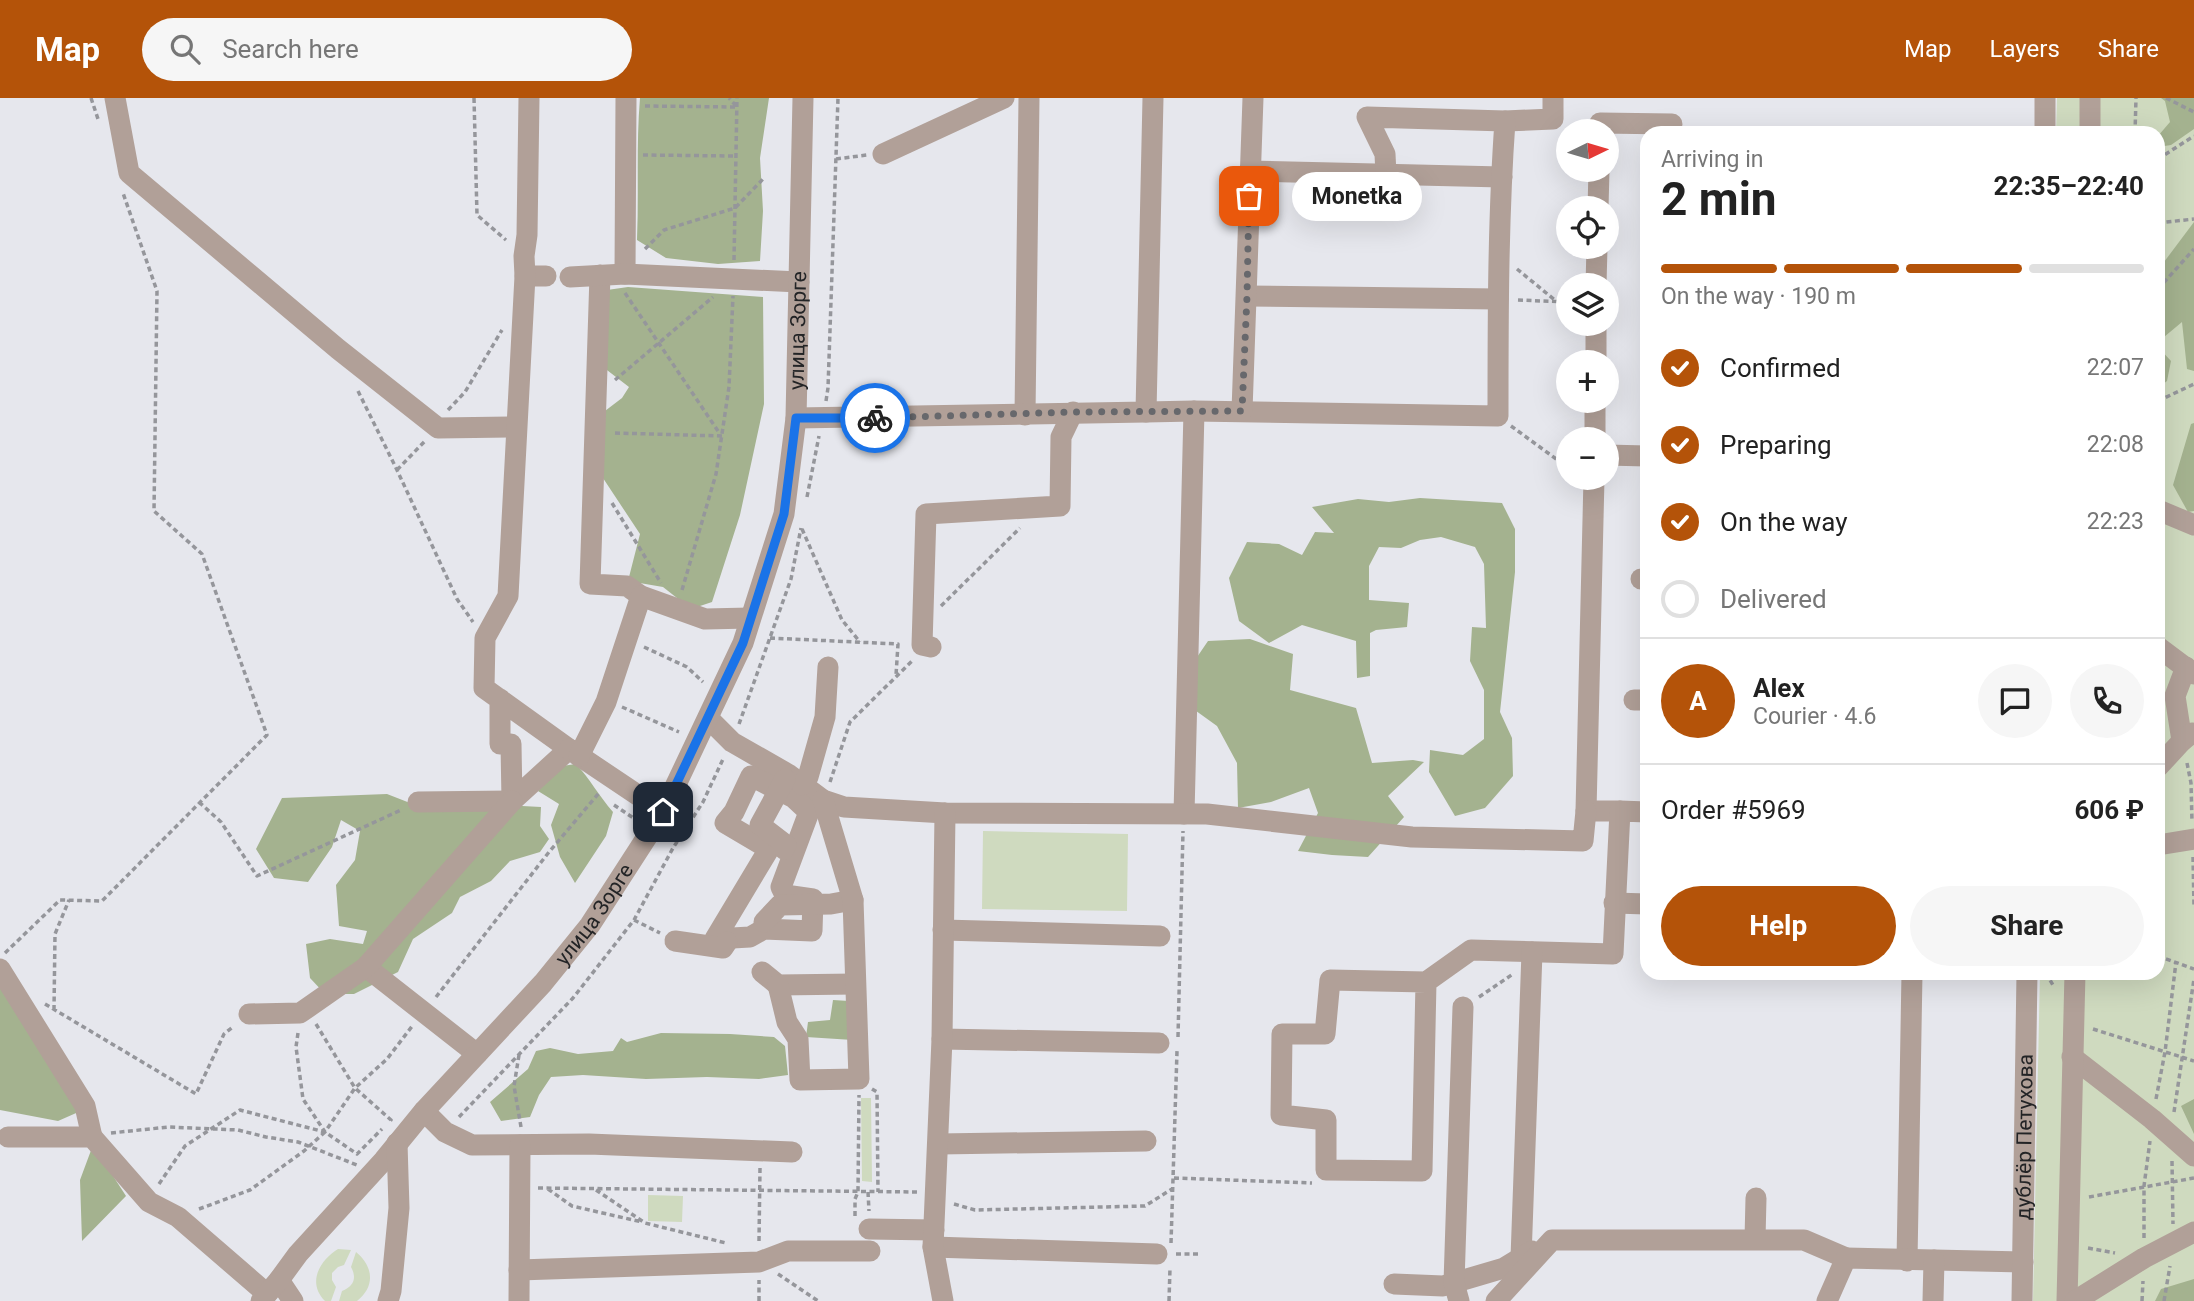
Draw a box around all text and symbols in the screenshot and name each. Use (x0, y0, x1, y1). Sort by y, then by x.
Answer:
search box (142, 18, 632, 81)
text: Map (35, 30, 100, 69)
icon: search (166, 30, 204, 68)
text: Search here (222, 34, 359, 64)
text: Map (1904, 35, 1952, 63)
text: Layers (1990, 35, 2060, 63)
text: Share (2098, 35, 2159, 63)
north arrow (1556, 119, 1619, 182)
map controls (1556, 119, 1619, 490)
text: Arriving in (1661, 146, 1764, 173)
pin (1219, 166, 1279, 226)
text: 22:35–22:40 (1994, 171, 2144, 201)
callout: Monetka (1291, 172, 1420, 220)
text: 2 min (1661, 172, 1777, 226)
icon: bag (1230, 177, 1268, 215)
text: Monetka (1312, 183, 1402, 210)
button: locate (1556, 196, 1619, 259)
street label: улица Зорге (785, 271, 811, 390)
button: layers (1556, 273, 1619, 336)
text: On the way · 190 m (1661, 283, 1856, 310)
icon: check (1661, 349, 1699, 387)
button: + (1556, 350, 1619, 413)
text: Confirmed (1720, 353, 1841, 383)
text: 22:07 (2087, 354, 2144, 381)
courier (840, 383, 910, 453)
icon: bike (856, 399, 894, 437)
icon: check (1661, 426, 1699, 464)
button: − (1556, 427, 1619, 490)
text: Preparing (1720, 430, 1832, 460)
text: 22:08 (2087, 431, 2144, 458)
icon: check (1661, 503, 1699, 541)
text: On the way (1720, 507, 1848, 537)
text: 22:23 (2087, 508, 2144, 535)
text: Delivered (1720, 584, 1827, 614)
button: chat (1978, 664, 2052, 738)
button: phone (2070, 664, 2144, 738)
text: Alex (1753, 673, 1805, 703)
text: A (1689, 686, 1707, 716)
text: Courier · 4.6 (1753, 703, 1876, 730)
pin (633, 782, 693, 842)
icon: home (644, 793, 682, 831)
text: Order #5969 (1661, 795, 1806, 825)
text: 606 ₽ (2074, 795, 2144, 825)
street label: улица Зорге (550, 859, 638, 970)
button: Help (1661, 886, 1896, 966)
button: Share (1910, 886, 2144, 966)
street label: дублёр Петухова (2011, 1054, 2038, 1220)

